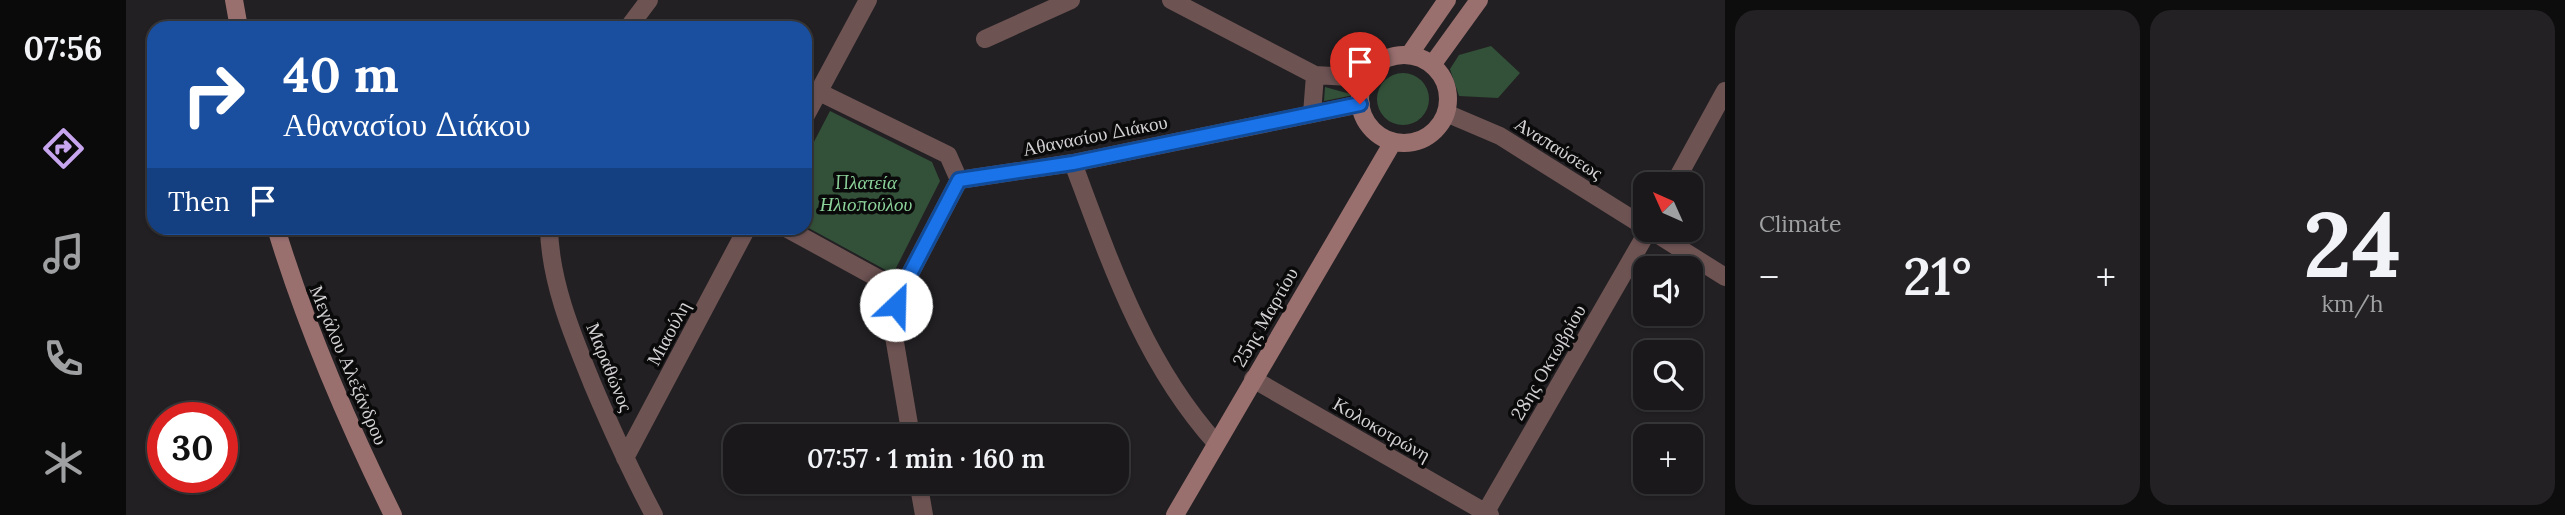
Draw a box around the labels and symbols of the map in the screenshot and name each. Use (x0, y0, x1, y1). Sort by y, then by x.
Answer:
pin (1330, 32, 1390, 104)
street label: Αθανασίου Διάκου (1021, 109, 1169, 161)
street label: Αναπαύσεως (1510, 111, 1608, 185)
park label: Πλατεία Ηλιοπούλου (819, 170, 912, 216)
north arrow (1633, 172, 1703, 242)
street label: 25ης Μαρτίου (1227, 263, 1303, 371)
position arrow (859, 268, 933, 342)
street label: Μεγάλου Αλεξάνδρου (305, 282, 393, 448)
street label: Μιαούλη (641, 297, 695, 369)
street label: 28ης Οκτωβρίου (1505, 300, 1591, 424)
street label: Μαραθώνος (581, 319, 639, 415)
street label: Κολοκοτρώνη (1329, 391, 1435, 467)
speed limit sign: 30 (147, 402, 238, 493)

